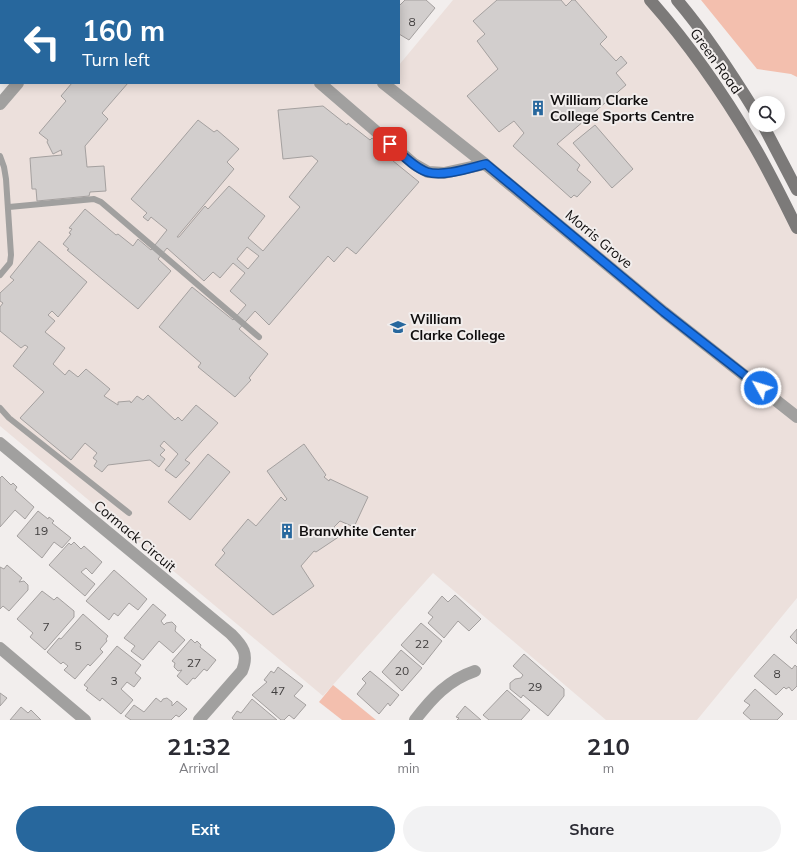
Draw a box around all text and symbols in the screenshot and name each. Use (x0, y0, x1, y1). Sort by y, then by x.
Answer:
text: 160 m (82, 13, 165, 48)
house number: 8 (408, 14, 416, 29)
icon: left (16, 16, 68, 68)
street label: Green Road (686, 25, 746, 97)
text: Turn left (82, 48, 150, 71)
place label: William Clarke College Sports Centre (550, 91, 695, 125)
map controls (749, 96, 785, 132)
button: search (749, 96, 785, 132)
building icon: William Clarke College Sports Centre (529, 99, 547, 117)
pin (373, 127, 407, 161)
icon: arrive (379, 133, 401, 155)
street label: Morris Grove (562, 206, 636, 272)
place label: William Clarke College (410, 310, 506, 344)
school or university icon: William Clarke College (389, 318, 407, 336)
position arrow (740, 367, 782, 409)
street label: Cormack Circuit (90, 496, 180, 576)
building icon: Branwhite Center (278, 522, 296, 540)
place label: Branwhite Center (299, 522, 416, 540)
house number: 19 (34, 523, 48, 538)
house number: 7 (42, 619, 50, 634)
house number: 22 (415, 636, 429, 651)
house number: 5 (74, 638, 82, 653)
house number: 27 (187, 655, 201, 670)
house number: 20 (395, 663, 409, 678)
house number: 8 (773, 666, 781, 681)
house number: 3 (110, 673, 118, 688)
house number: 29 (528, 679, 542, 694)
house number: 47 (271, 683, 285, 698)
text: 21:32 (167, 731, 231, 761)
text: 1 (401, 731, 416, 761)
text: 210 (587, 731, 630, 761)
text: Arrival (179, 760, 219, 776)
text: min (398, 760, 420, 776)
text: m (603, 760, 614, 776)
button: Exit (16, 806, 395, 852)
button: Share (403, 806, 781, 852)

